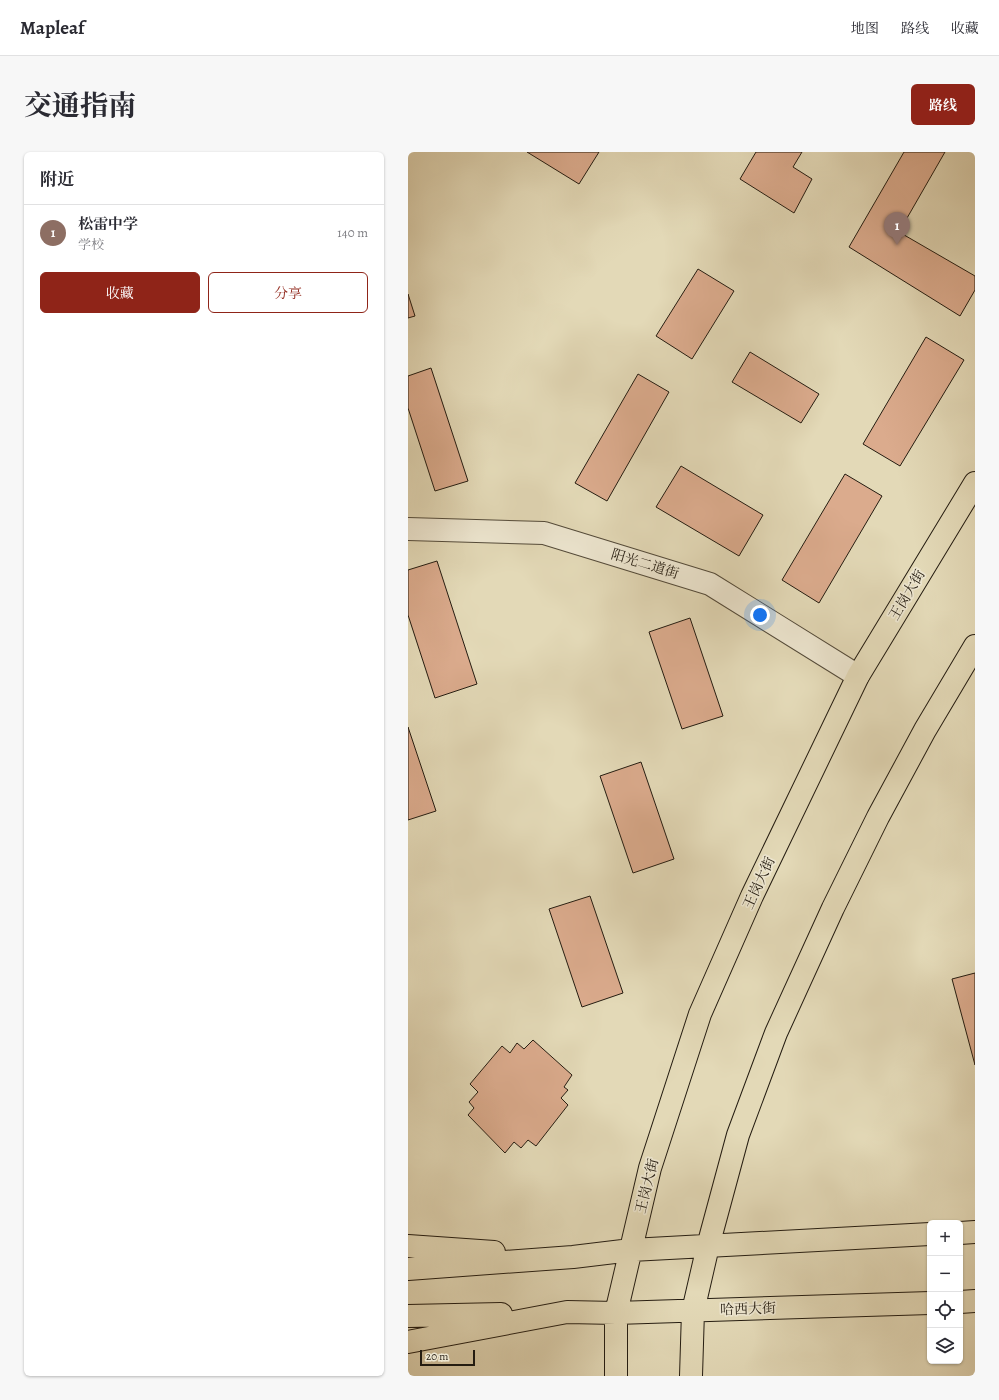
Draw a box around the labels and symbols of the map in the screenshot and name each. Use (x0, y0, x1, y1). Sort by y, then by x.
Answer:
pin: 1 (884, 212, 910, 245)
street label: 阳光二道街 (609, 545, 681, 583)
street label: 王岗大街 (884, 566, 930, 624)
your location (750, 605, 770, 625)
street label: 王岗大街 (739, 854, 779, 912)
street label: 王岗大街 (631, 1157, 663, 1215)
street label: 哈西大街 (720, 1299, 776, 1319)
scale bar (420, 1348, 475, 1367)

